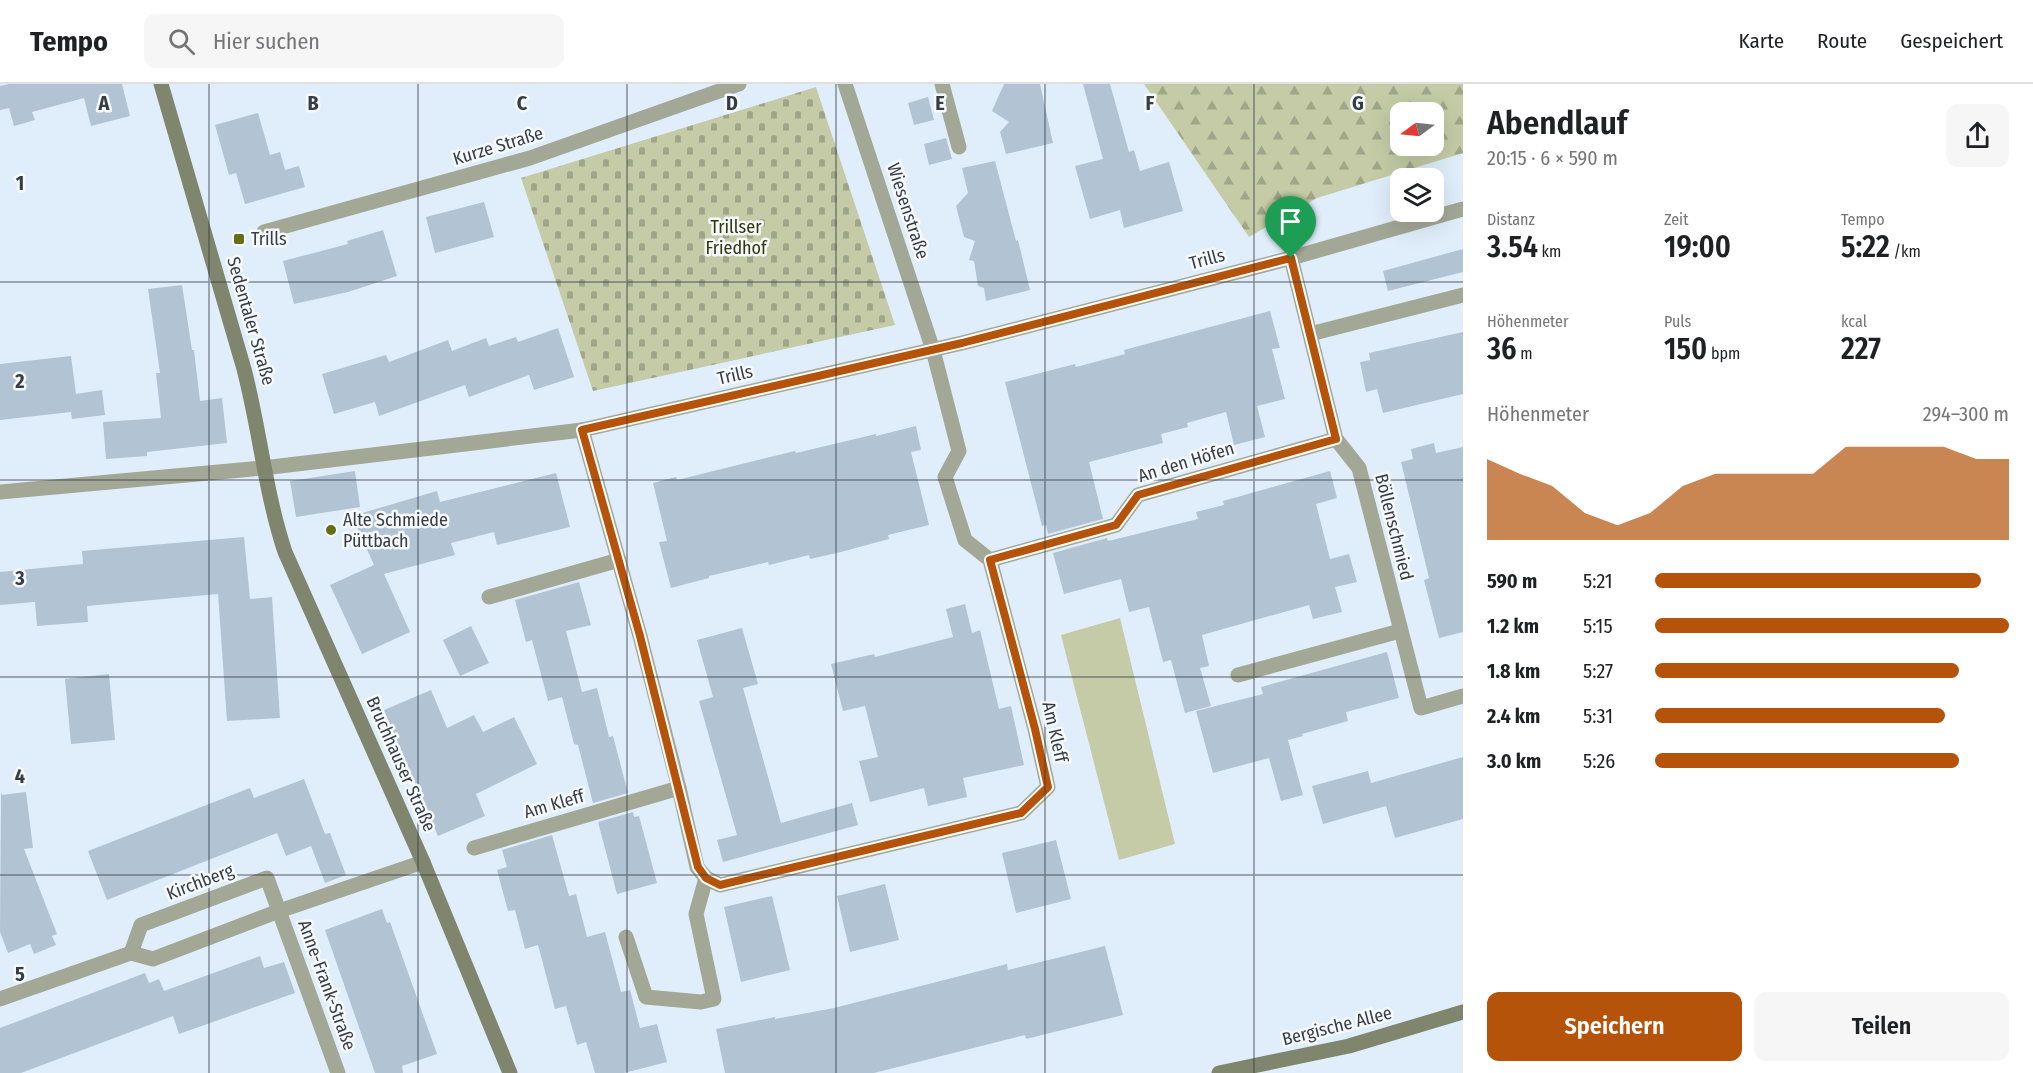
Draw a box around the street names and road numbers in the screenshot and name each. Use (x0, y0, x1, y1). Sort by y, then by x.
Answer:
street label: Kurze Straße (450, 122, 546, 170)
street label: Wiesenstraße (882, 160, 934, 262)
street label: Trills (1187, 244, 1227, 274)
street label: Sedentaler Straße (222, 254, 280, 388)
street label: Trills (715, 360, 755, 390)
street label: An den Höfen (1135, 437, 1237, 487)
street label: Böllenschmied (1370, 472, 1418, 582)
street label: Bruchhauser Straße (361, 693, 441, 835)
street label: Am Kleff (1037, 699, 1073, 766)
street label: Am Kleff (521, 785, 588, 823)
street label: Kirchberg (163, 859, 237, 905)
street label: Anne-Frank-Straße (293, 917, 361, 1053)
street label: Bergische Allee (1280, 1002, 1394, 1050)

